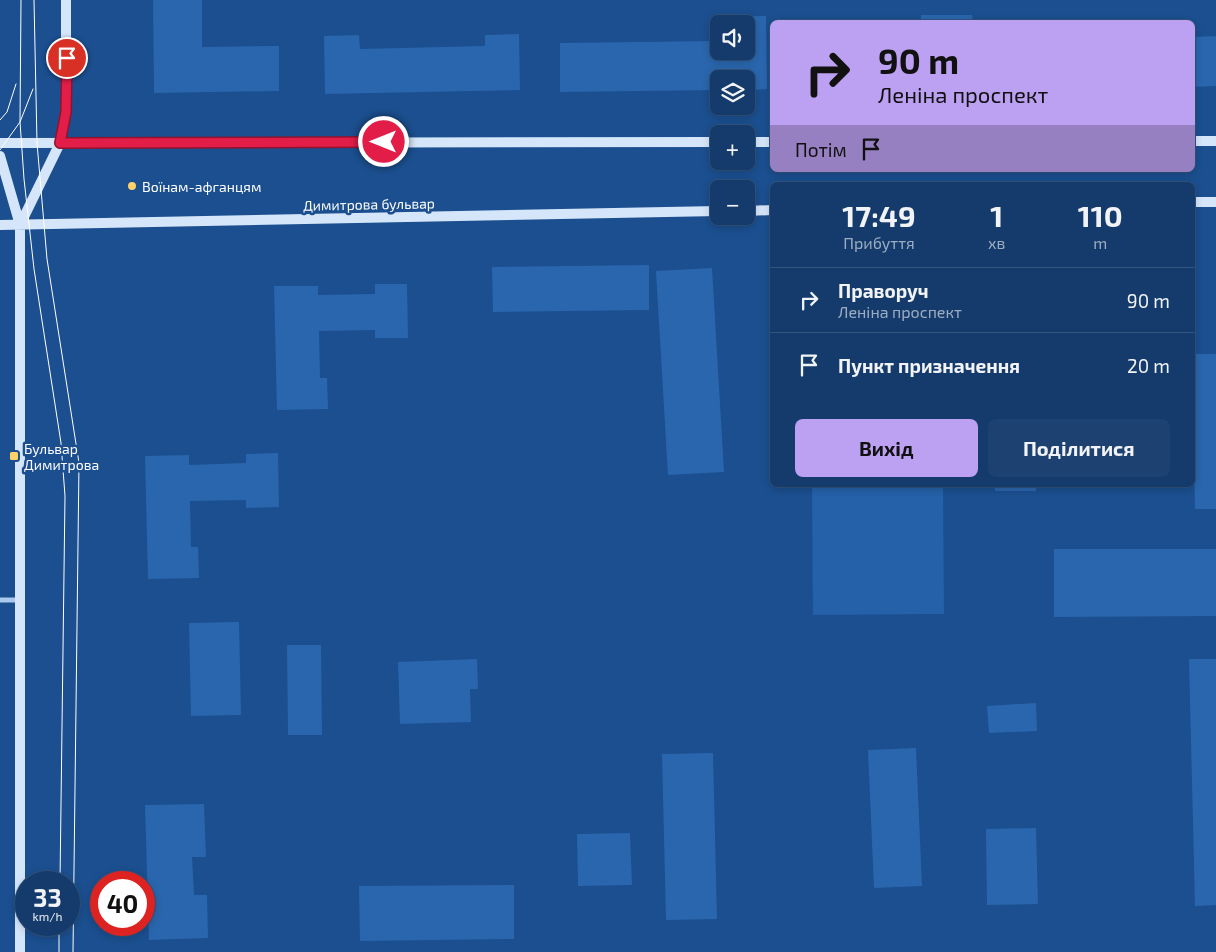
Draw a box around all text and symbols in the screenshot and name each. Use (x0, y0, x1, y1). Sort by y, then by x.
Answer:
map controls (710, 15, 755, 225)
button: sound (710, 15, 755, 60)
pin (46, 37, 88, 79)
text: 90 m (878, 39, 959, 81)
icon: right (795, 40, 860, 105)
icon: arrive (53, 44, 81, 72)
button: layers (710, 70, 755, 115)
text: Леніна проспект (878, 81, 1048, 107)
position arrow (357, 115, 409, 167)
button: + (710, 125, 755, 170)
icon: arrive (857, 135, 885, 163)
text: Потім (795, 138, 847, 161)
place label: Воїнам-афганцям (142, 178, 261, 195)
marker: Воїнам-афганцям (126, 180, 138, 192)
button: − (710, 180, 755, 225)
street label: Димитрова бульвар (303, 194, 435, 214)
text: 17:49 (842, 197, 916, 233)
text: 1 (990, 197, 1003, 233)
text: 110 (1078, 197, 1123, 233)
text: Прибуття (843, 233, 915, 252)
text: хв (988, 233, 1005, 252)
text: m (1093, 233, 1107, 252)
text: Праворуч (838, 279, 929, 302)
icon: right (795, 286, 823, 314)
text: 90 m (1127, 289, 1170, 312)
text: Леніна проспект (838, 302, 962, 321)
icon: arrive (795, 351, 823, 379)
text: Пункт призначення (838, 354, 1020, 377)
text: 20 m (1127, 354, 1170, 377)
button: Вихід (795, 419, 978, 477)
button: Поділитися (988, 419, 1170, 477)
place label: Бульвар Димитрова (24, 440, 99, 473)
marker: Бульвар Димитрова (8, 450, 20, 462)
speed limit sign: 40 (90, 871, 155, 936)
text: 33 (33, 882, 62, 912)
text: km/h (33, 909, 62, 923)

